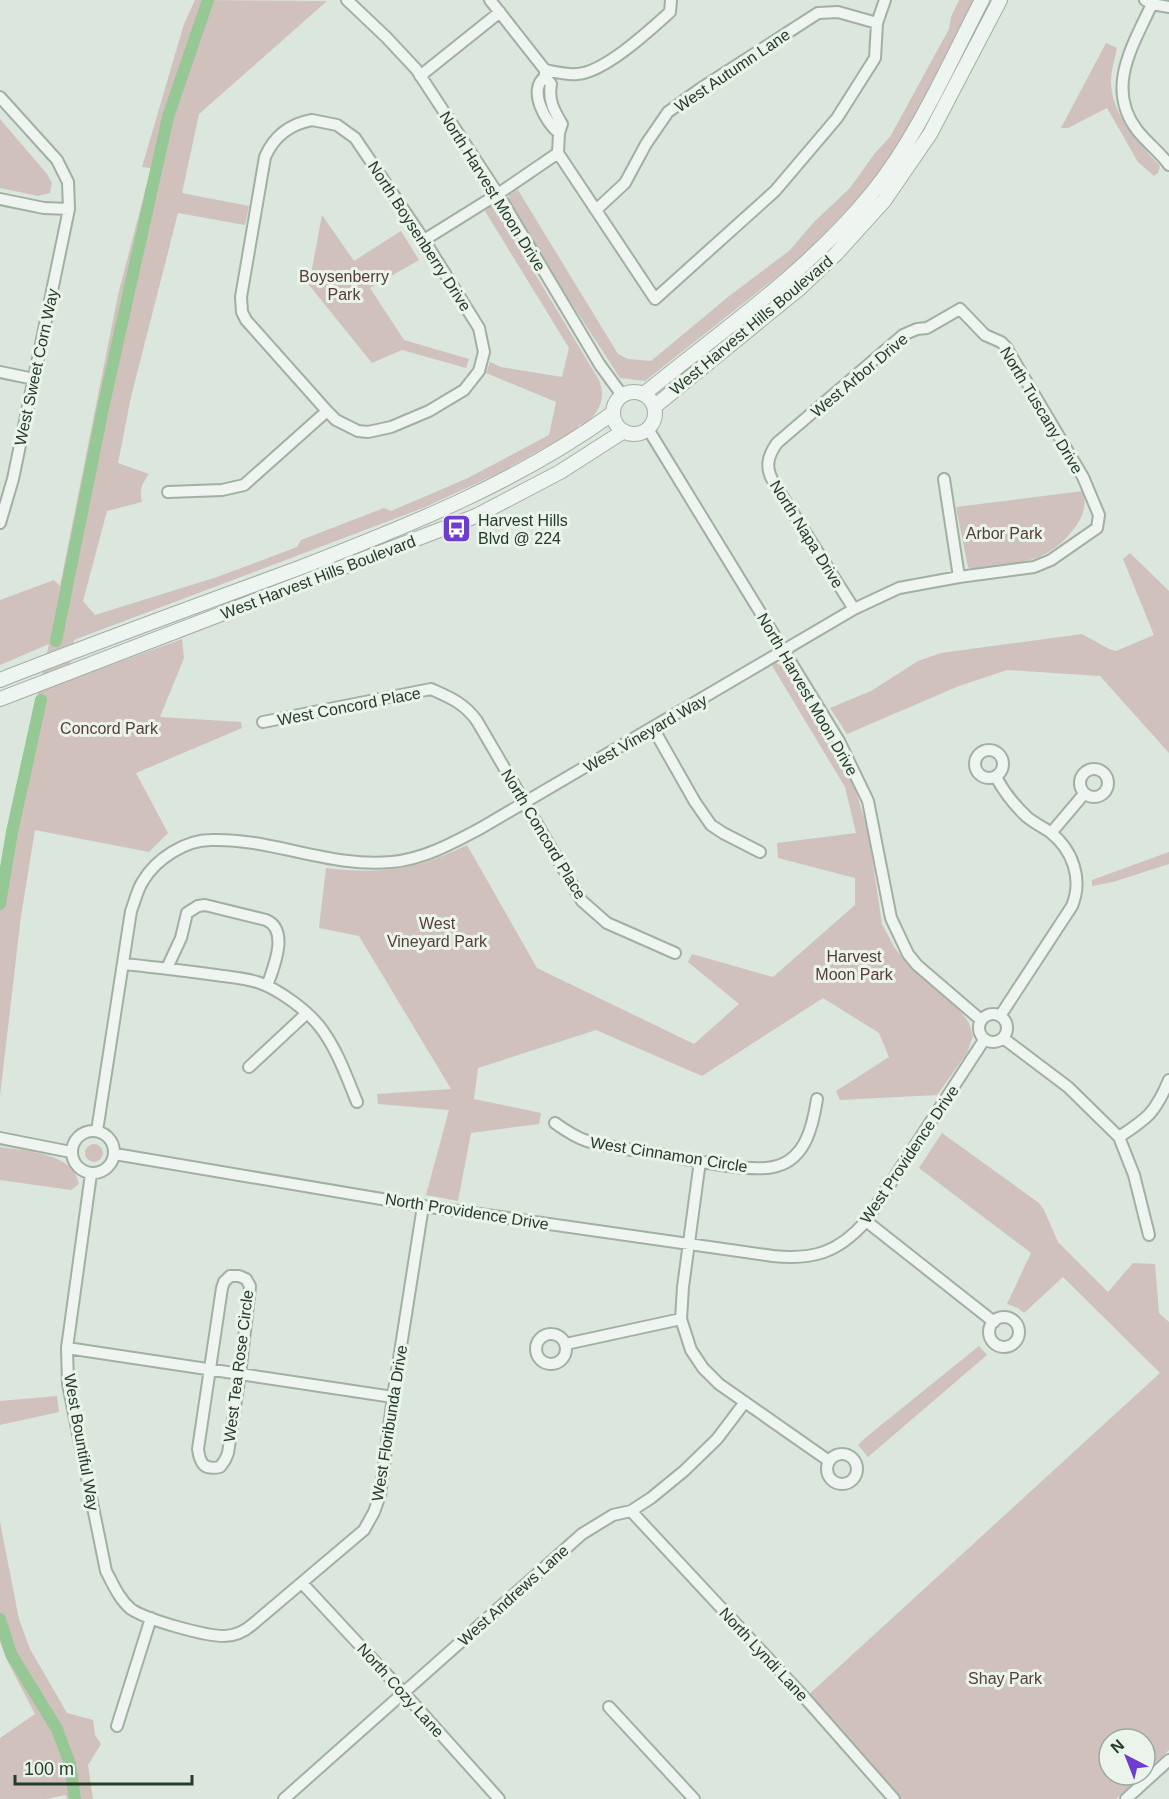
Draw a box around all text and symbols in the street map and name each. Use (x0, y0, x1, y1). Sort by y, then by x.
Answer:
street label: West Autumn Lane (672, 26, 793, 115)
street label: North Harvest Moon Drive (436, 108, 549, 274)
street label: North Boysenberry Drive (365, 158, 474, 314)
street label: West Harvest Hills Boulevard (667, 252, 836, 398)
park label: Boysenberry Park (299, 268, 389, 303)
street label: West Sweet Corn Way (12, 287, 61, 447)
street label: West Arbor Drive (808, 330, 911, 421)
street label: North Tuscany Drive (997, 344, 1086, 477)
street label: North Napa Drive (767, 477, 847, 591)
place label: Harvest Hills Blvd @ 224 (478, 512, 568, 547)
bus stop icon: Harvest Hills Blvd @ 224 (441, 513, 473, 545)
park label: Arbor Park (966, 525, 1043, 542)
street label: West Harvest Hills Boulevard (219, 532, 418, 622)
street label: North Harvest Moon Drive (754, 610, 861, 779)
street label: West Concord Place (276, 684, 422, 729)
street label: West Vineyard Way (581, 691, 710, 776)
park label: Concord Park (60, 720, 159, 737)
street label: North Concord Place (498, 766, 589, 902)
park label: West Vineyard Park (387, 915, 488, 950)
park label: Harvest Moon Park (815, 948, 894, 983)
street label: West Providence Drive (857, 1082, 962, 1226)
street label: West Cinnamon Circle (589, 1134, 749, 1175)
street label: North Providence Drive (384, 1190, 550, 1233)
street label: West Tea Rose Circle (221, 1289, 256, 1443)
street label: West Floribunda Drive (369, 1344, 410, 1502)
street label: West Bountiful Way (61, 1372, 102, 1512)
street label: West Andrews Lane (455, 1541, 572, 1649)
street label: North Lyndi Lane (716, 1604, 811, 1705)
street label: North Cozy Lane (354, 1640, 447, 1741)
park label: Shay Park (968, 1670, 1043, 1687)
north arrow (1097, 1727, 1157, 1787)
text: N (1107, 1736, 1127, 1756)
scale bar (15, 1748, 192, 1786)
text: 100 m (24, 1759, 74, 1779)

